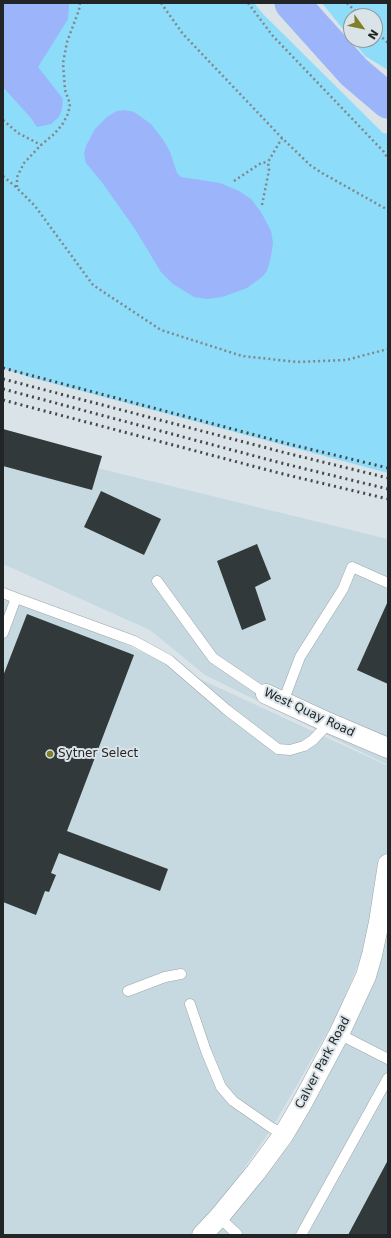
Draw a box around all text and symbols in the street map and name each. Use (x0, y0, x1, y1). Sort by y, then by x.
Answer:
north arrow (343, 8, 383, 48)
text: N (365, 27, 381, 42)
street label: West Quay Road (261, 686, 357, 740)
place label: Sytner Select (58, 747, 138, 761)
marker: Sytner Select (45, 749, 55, 759)
street label: Calver Park Road (293, 1015, 353, 1111)

